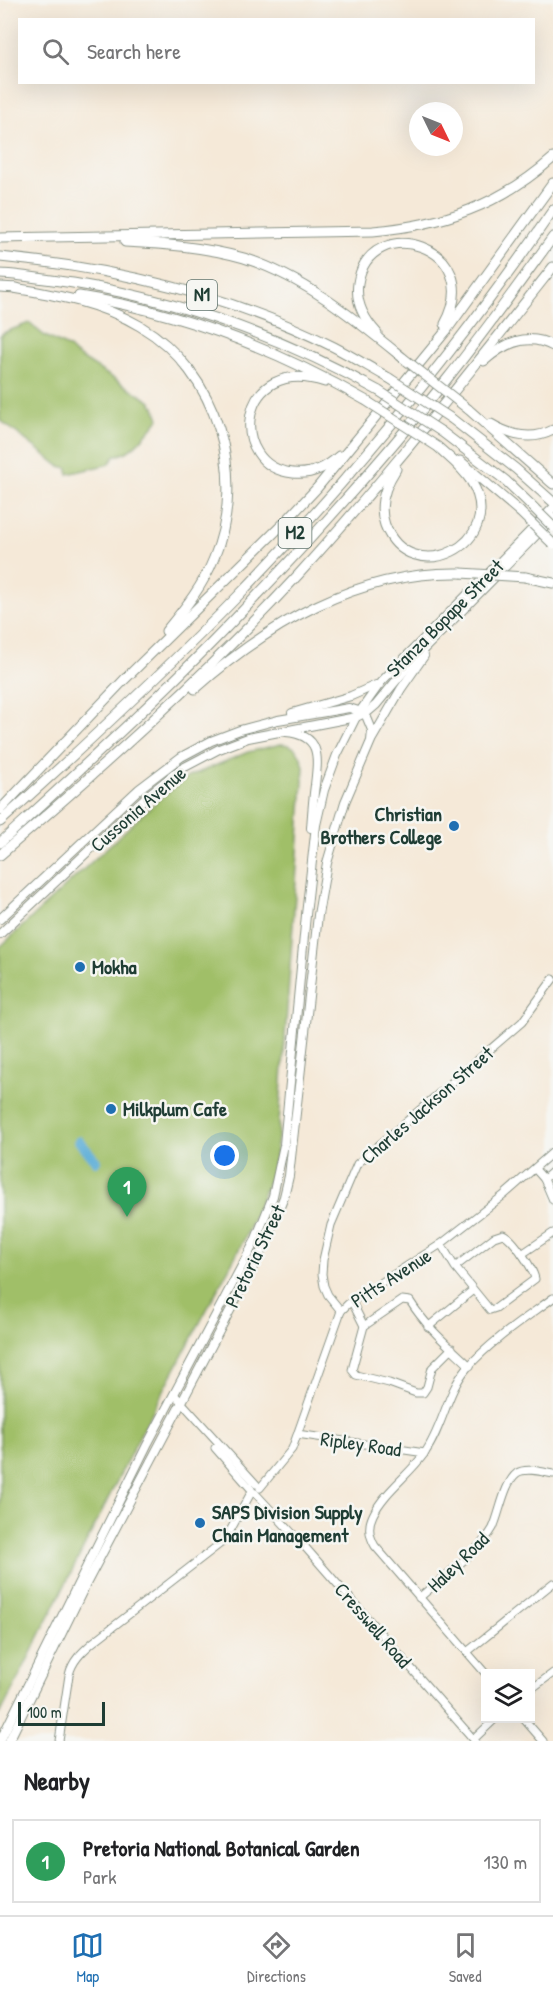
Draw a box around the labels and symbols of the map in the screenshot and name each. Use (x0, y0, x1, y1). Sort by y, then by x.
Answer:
north arrow (409, 102, 463, 156)
road number: N1 (187, 280, 217, 310)
road number: M2 (278, 518, 312, 548)
street label: Stanza Bopape Street (380, 552, 510, 682)
street label: Cussonia Avenue (84, 759, 191, 858)
place label: Christian Brothers College (320, 800, 442, 851)
marker: Christian Brothers College (447, 819, 461, 833)
place label: Mokha (92, 953, 137, 980)
marker: Mokha (73, 960, 87, 974)
street label: Charles Jackson Street (355, 1039, 500, 1170)
place label: Milkplum Cafe (123, 1095, 227, 1123)
marker: Milkplum Cafe (104, 1102, 118, 1116)
your location (210, 1141, 239, 1170)
pin: 1 (108, 1168, 146, 1217)
street label: Pretoria Street (218, 1199, 292, 1312)
street label: Pitts Avenue (345, 1241, 436, 1314)
street label: Ripley Road (319, 1424, 403, 1463)
place label: SAPS Division Supply Chain Management (212, 1498, 363, 1549)
marker: SAPS Division Supply Chain Management (193, 1516, 207, 1530)
street label: Haley Road (421, 1525, 495, 1598)
street label: Cresswell Road (329, 1576, 418, 1673)
scale bar (18, 1699, 105, 1726)

